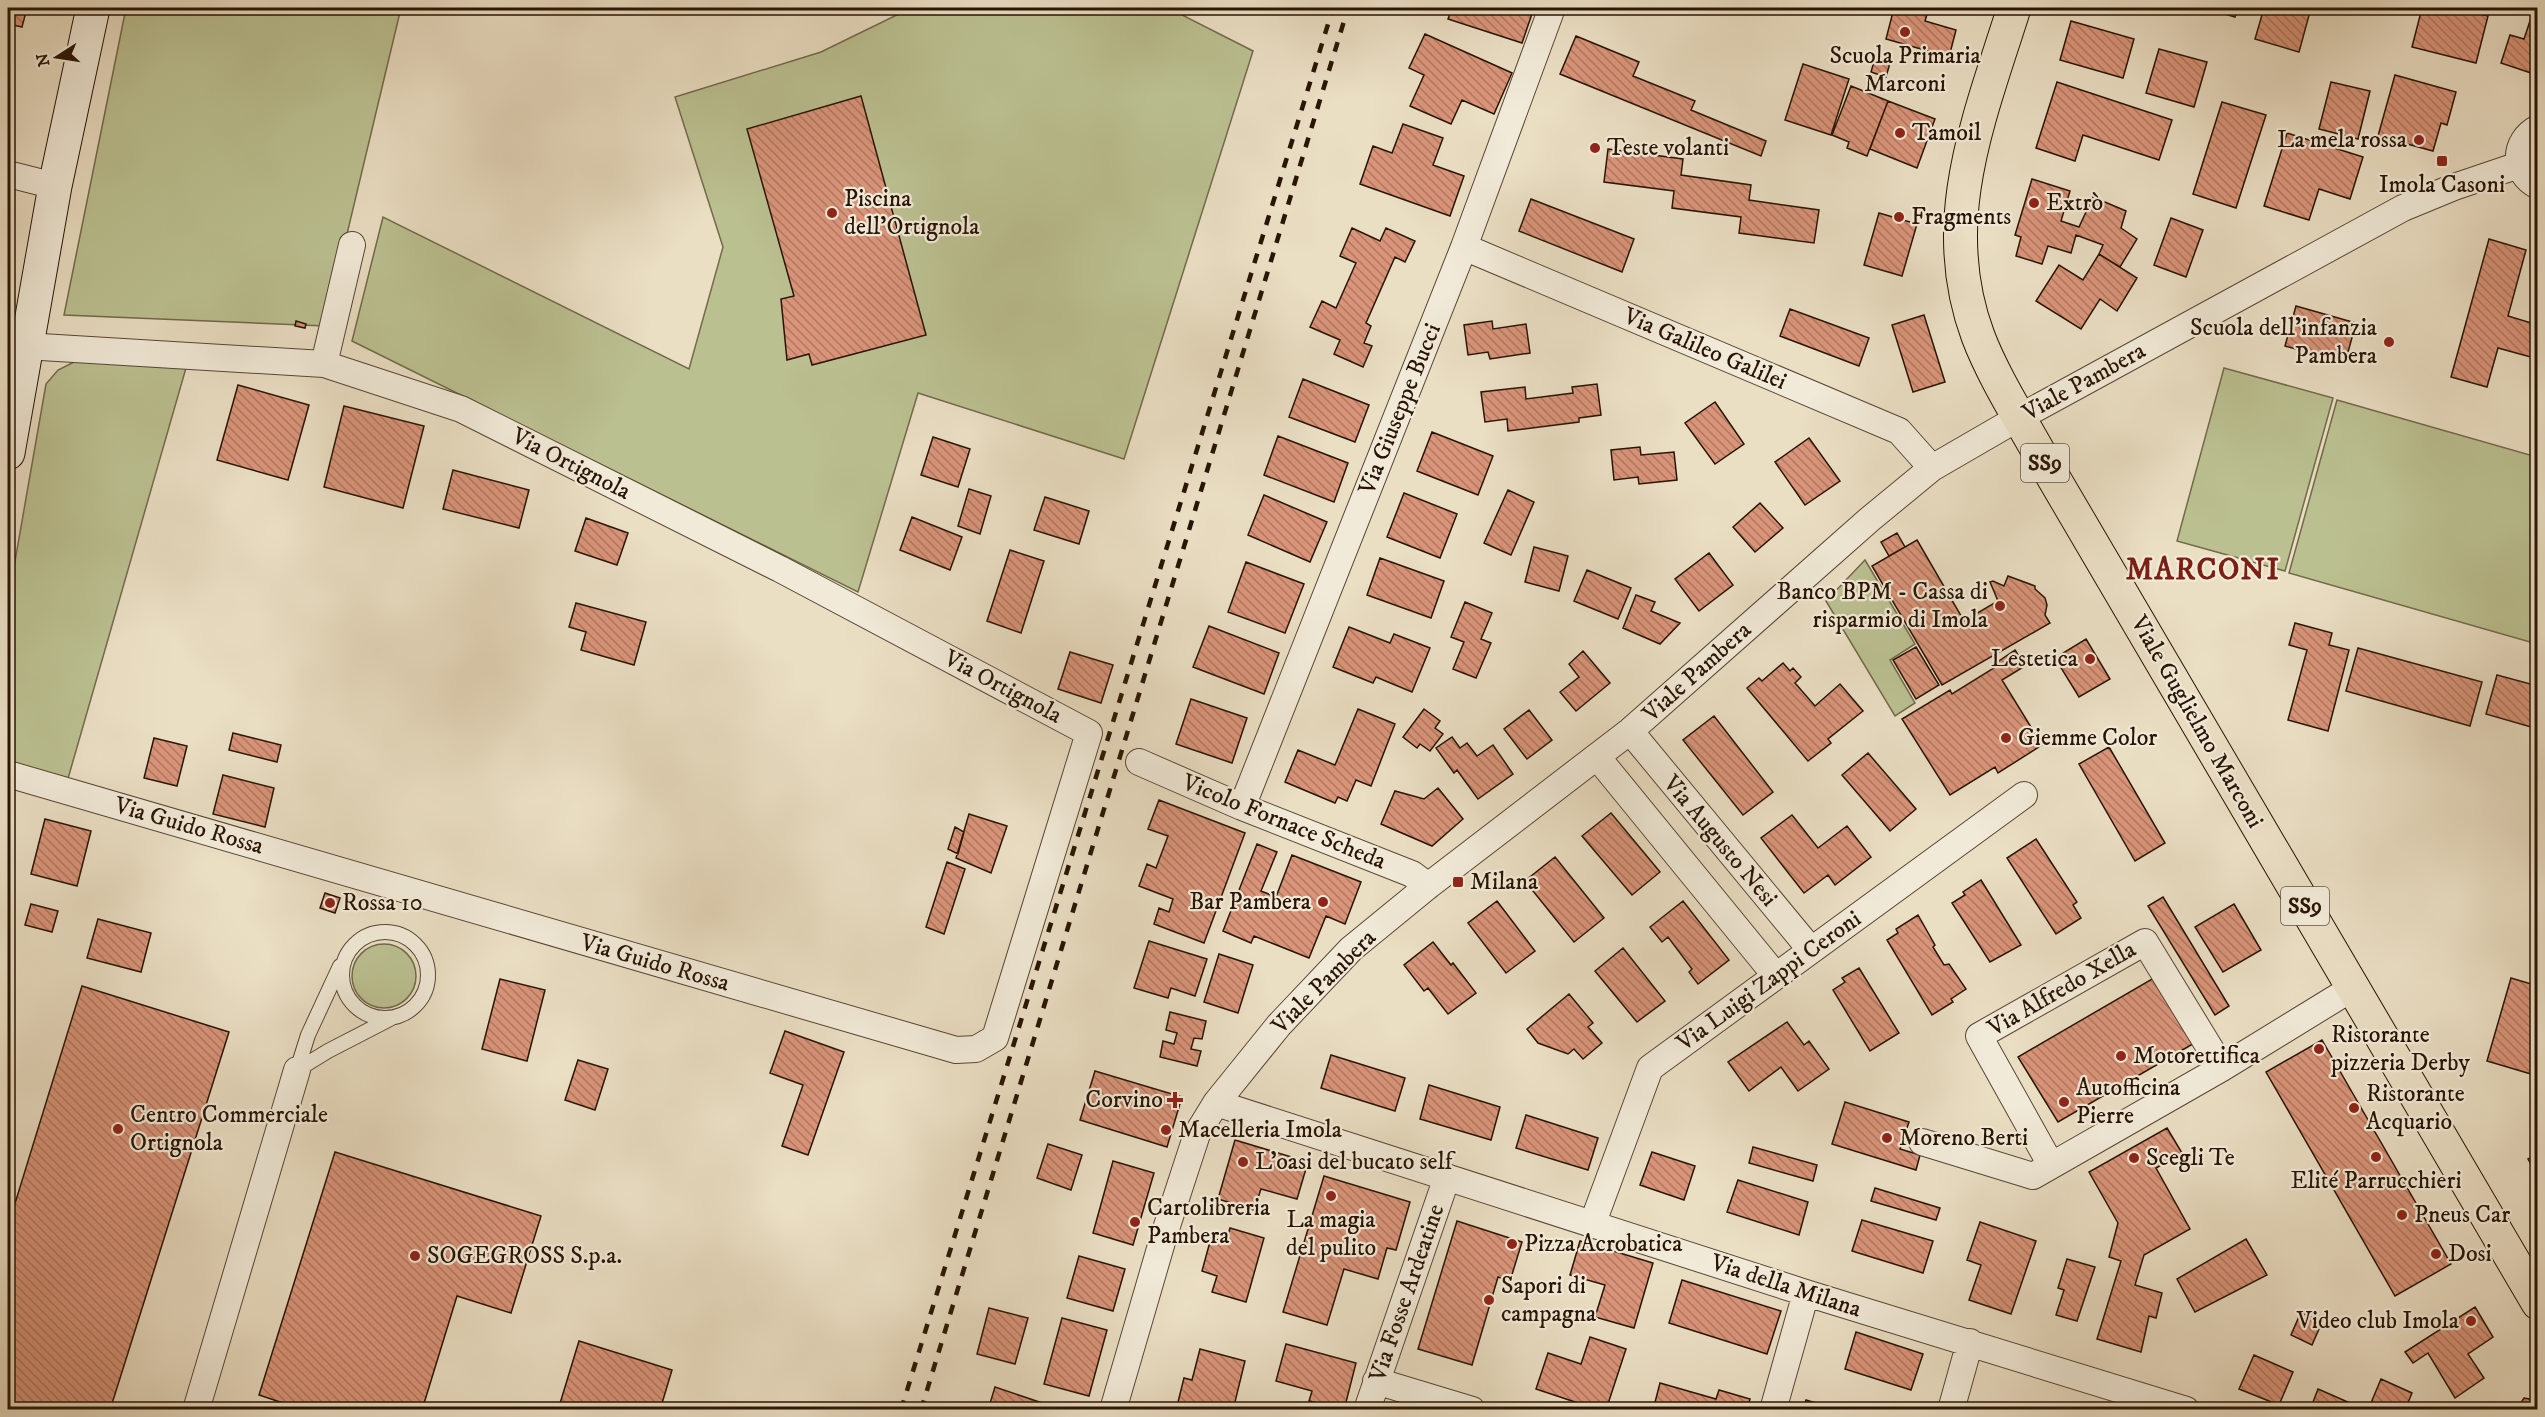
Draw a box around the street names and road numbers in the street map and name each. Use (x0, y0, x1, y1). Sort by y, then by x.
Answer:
street label: Via Galileo Galilei (1618, 301, 1791, 397)
street label: Via Giuseppe Bucci (1352, 319, 1448, 500)
street label: Viale Pambera (2016, 336, 2151, 429)
street label: Via Ortignola (506, 421, 636, 507)
road number: SS9 (2021, 444, 2069, 482)
street label: Viale Guglielmo Marconi (2123, 609, 2270, 834)
street label: Viale Pambera (1636, 615, 1758, 729)
street label: Via Ortignola (938, 643, 1068, 731)
street label: Vicolo Fornace Scheda (1177, 767, 1391, 877)
street label: Via Augusto Nesi (1656, 768, 1784, 913)
street label: Via Guido Rossa (110, 790, 268, 862)
road number: SS9 (2281, 887, 2329, 925)
street label: Via Luigi Zappi Ceroni (1670, 904, 1867, 1059)
street label: Viale Pambera (1265, 923, 1383, 1041)
street label: Via Guido Rossa (576, 927, 734, 999)
street label: Via Alfredo Xella (1982, 934, 2142, 1044)
street label: Via Fosse Ardeatine (1362, 1200, 1451, 1387)
street label: Via della Milana (1706, 1247, 1866, 1325)

